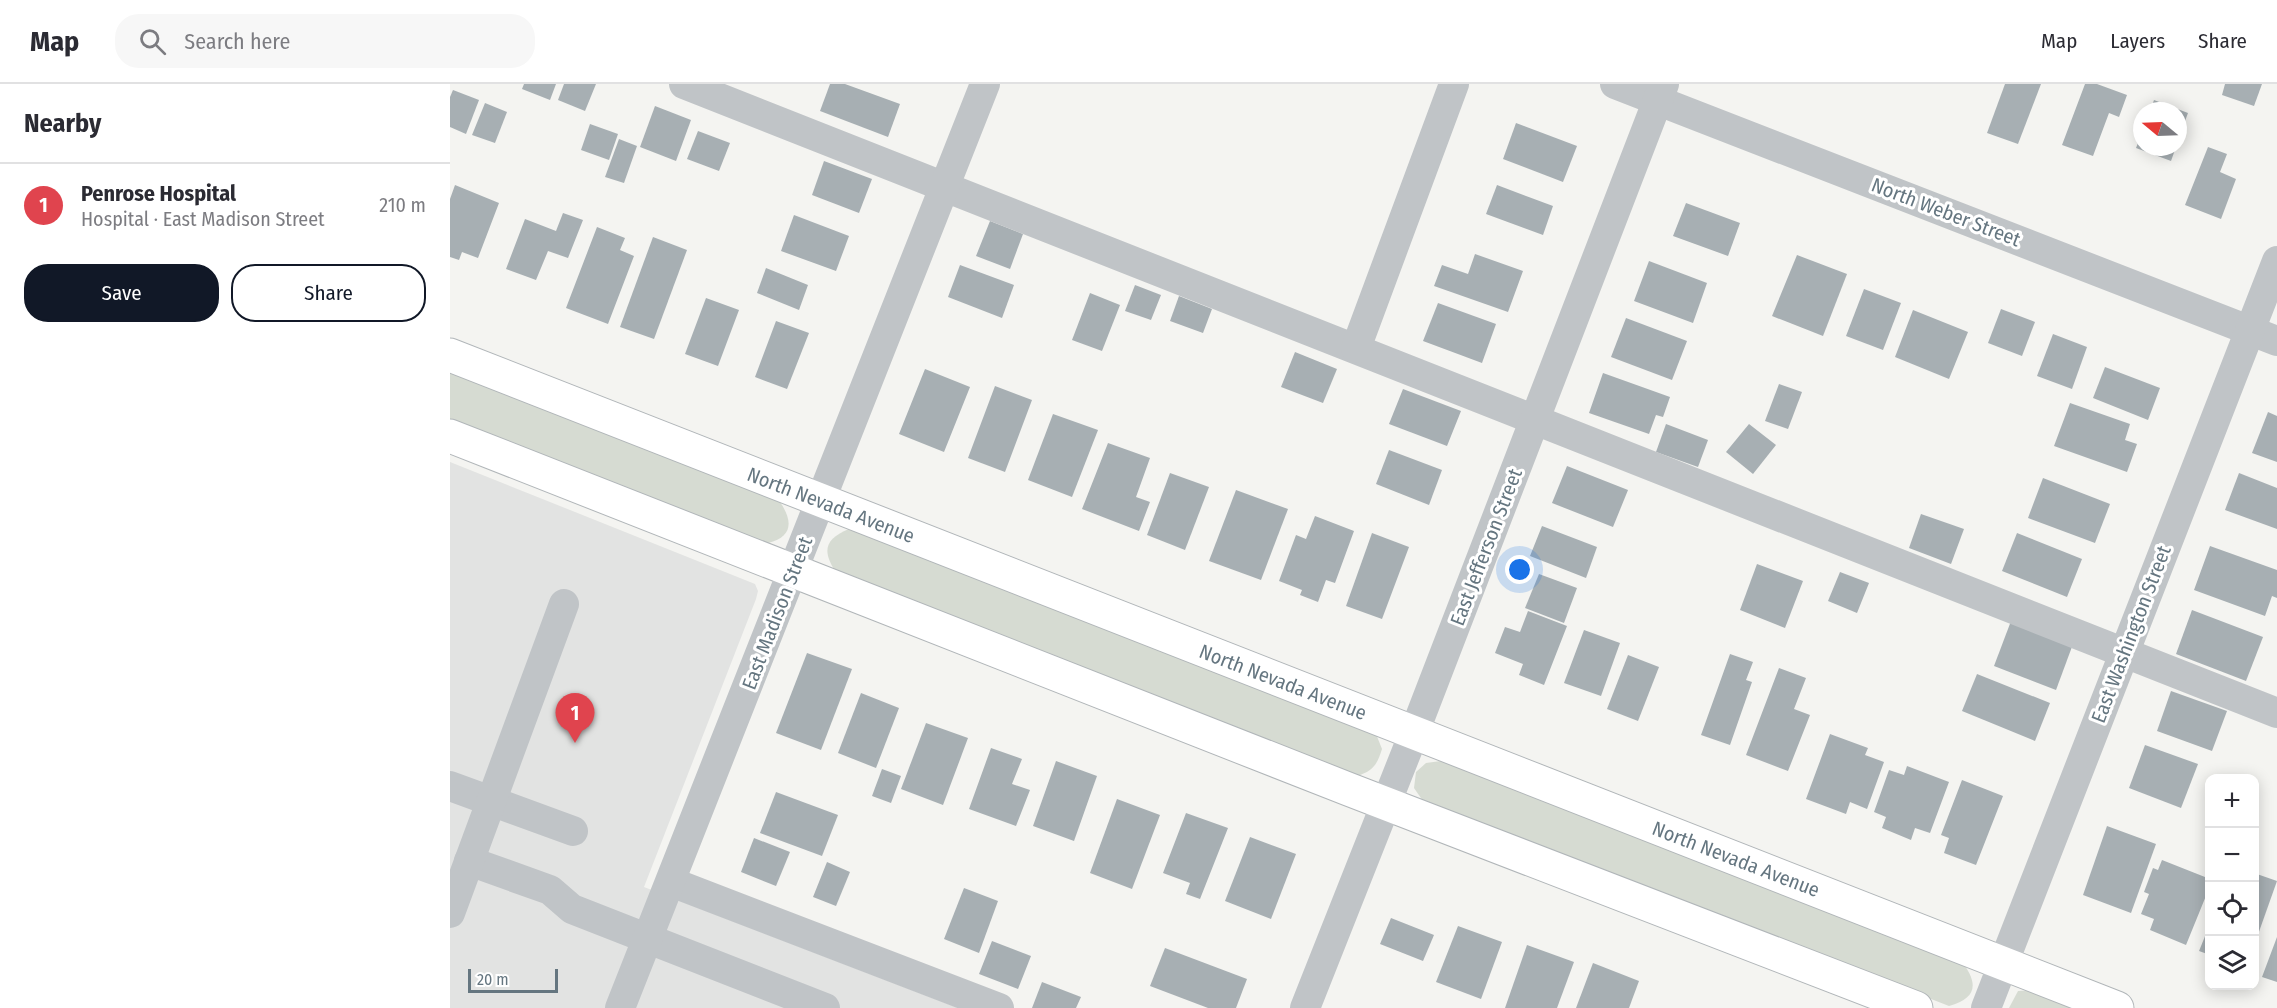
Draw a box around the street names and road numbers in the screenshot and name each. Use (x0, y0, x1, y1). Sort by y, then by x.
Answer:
street label: North Weber Street (1868, 173, 2024, 252)
street label: North Nevada Avenue (744, 462, 918, 548)
street label: East Jefferson Street (1445, 465, 1527, 629)
street label: East Madison Street (737, 533, 817, 693)
street label: East Washington Street (2086, 542, 2176, 726)
street label: North Nevada Avenue (1196, 639, 1370, 725)
street label: North Nevada Avenue (1649, 816, 1823, 902)

